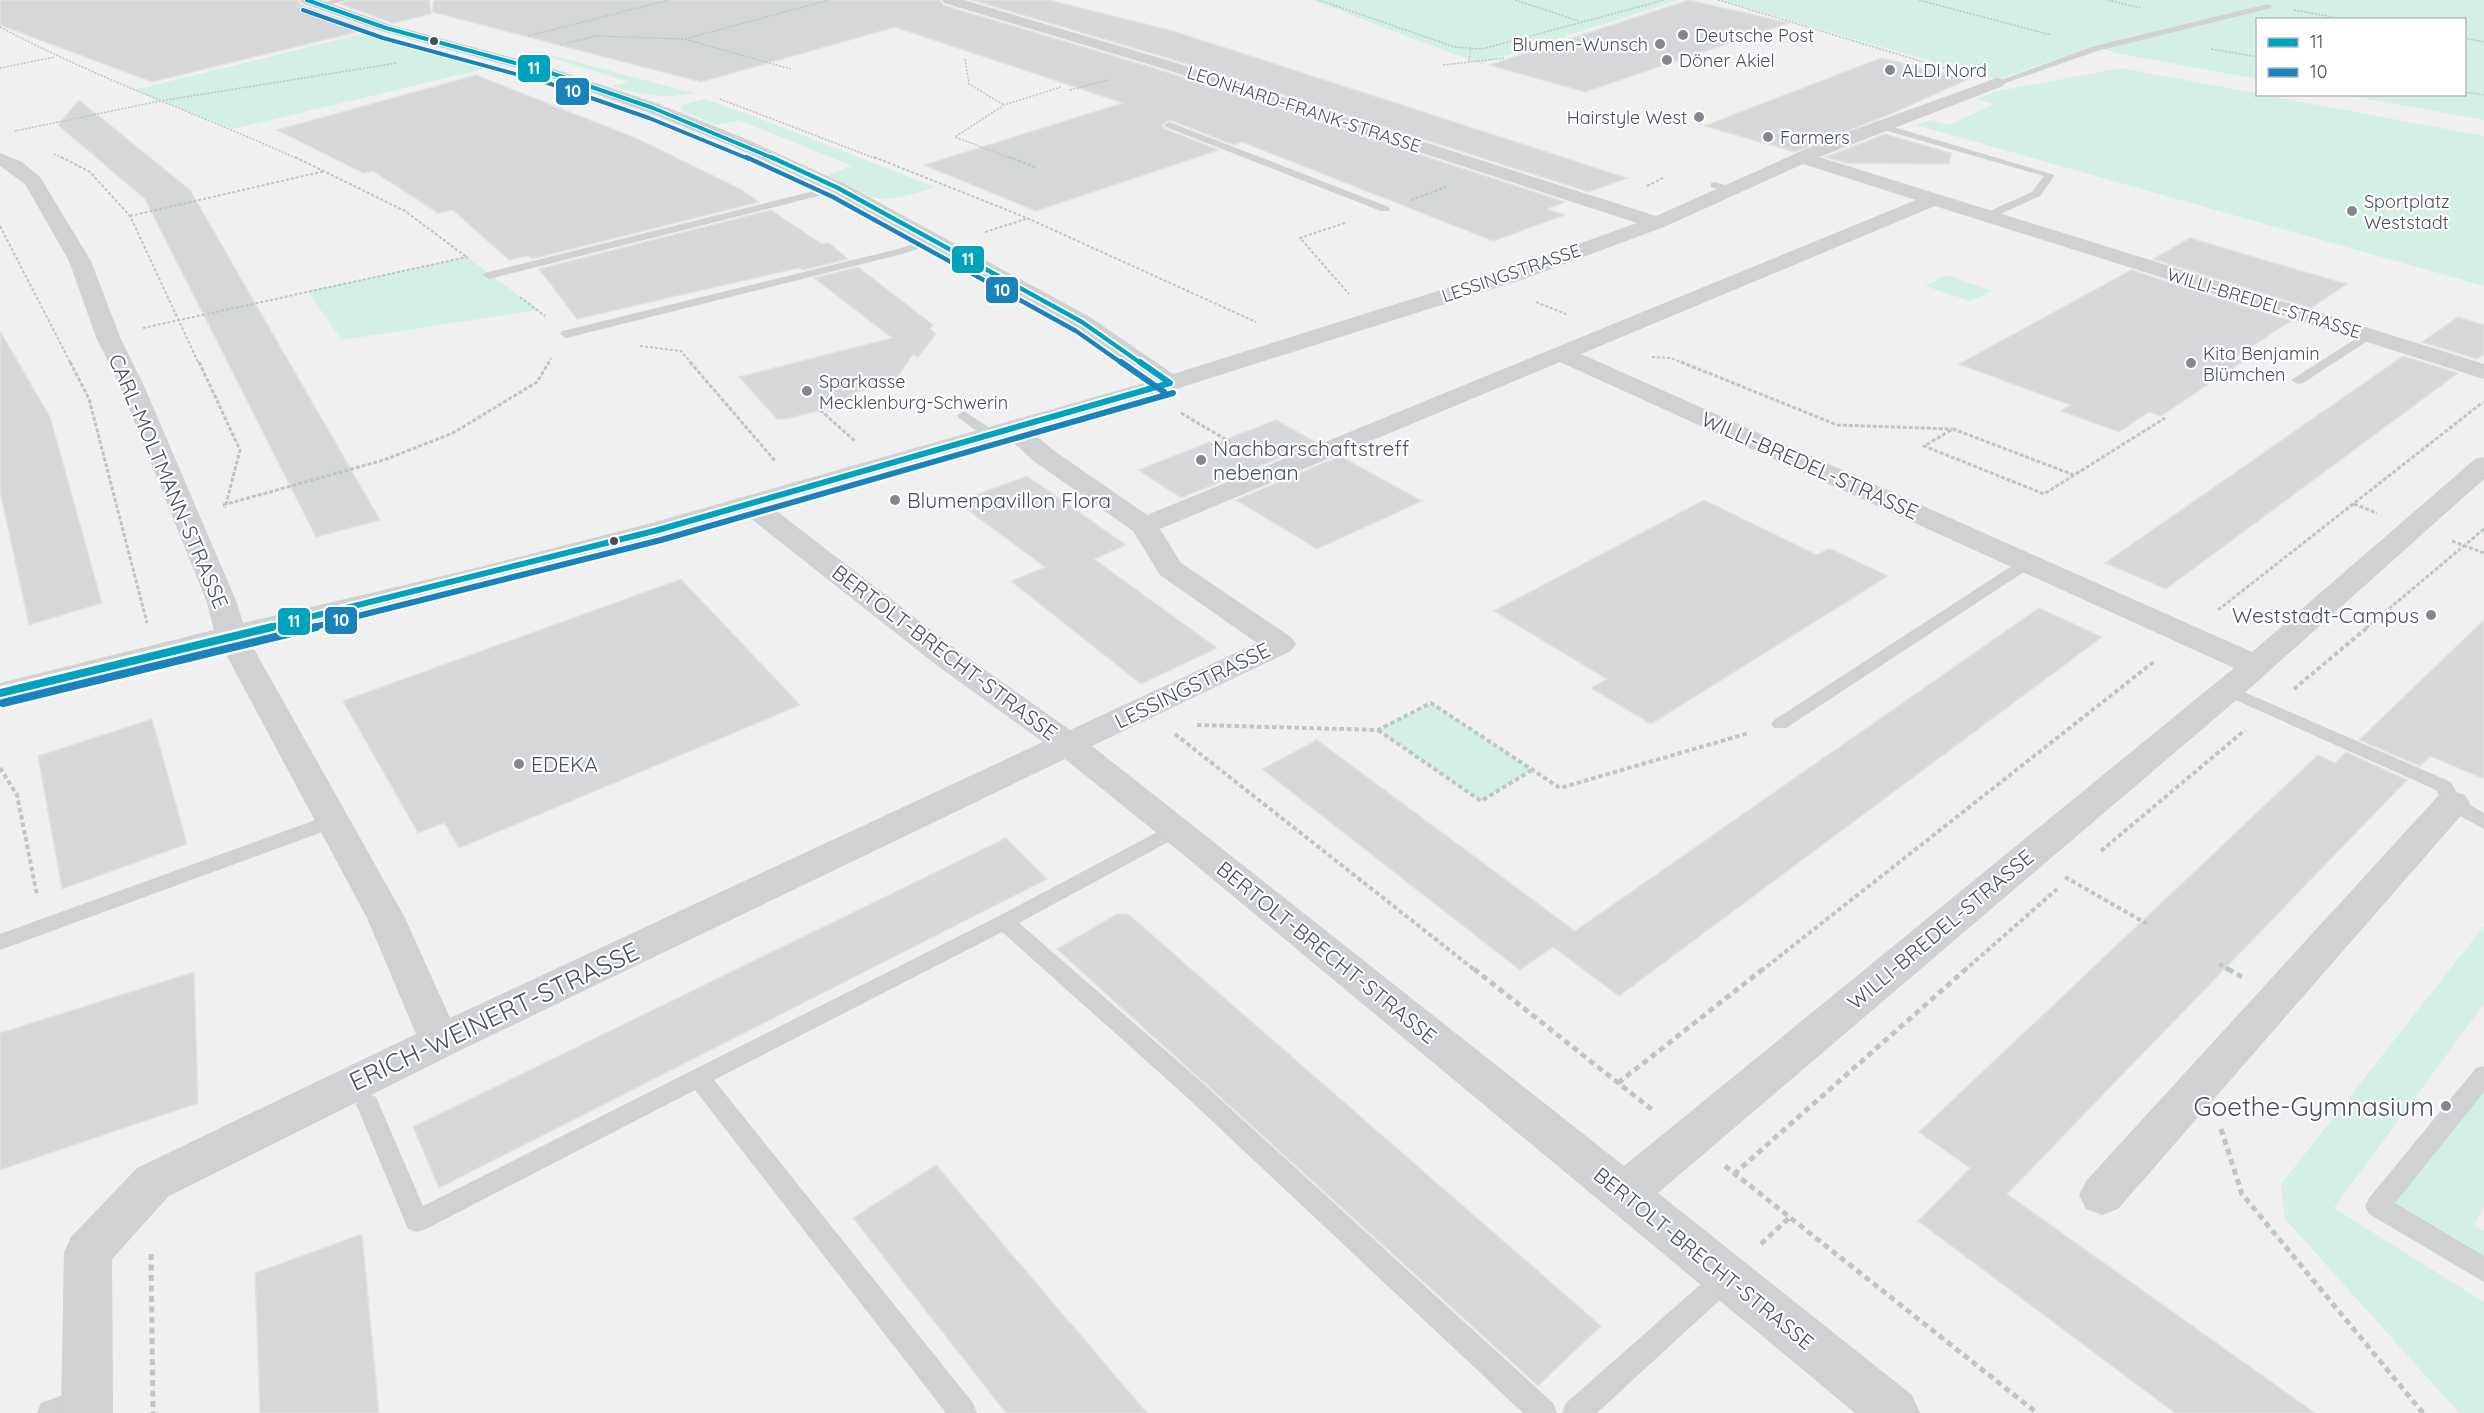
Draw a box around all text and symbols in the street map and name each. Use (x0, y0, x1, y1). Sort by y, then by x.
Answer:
legend (2256, 18, 2466, 96)
place label: Deutsche Post (1695, 24, 1814, 47)
marker: Deutsche Post (1676, 28, 1690, 42)
text: 11 (2310, 30, 2323, 53)
place label: Blumen-Wunsch (1512, 33, 1648, 56)
unlabelled marker (428, 35, 440, 47)
marker: Blumen-Wunsch (1653, 37, 1667, 51)
place label: Döner Akiel (1679, 49, 1775, 72)
marker: Döner Akiel (1660, 53, 1674, 67)
line badge: 11 (517, 54, 551, 83)
text: 11 (528, 58, 540, 78)
place label: ALDI Nord (1902, 59, 1987, 82)
street label: LEONHARD-FRANK-STRASSE (1184, 60, 1424, 158)
text: 10 (2310, 60, 2327, 83)
marker: ALDI Nord (1883, 63, 1897, 77)
line badge: 10 (555, 77, 590, 106)
text: 10 (565, 81, 581, 101)
place label: Hairstyle West (1567, 106, 1687, 129)
marker: Hairstyle West (1692, 110, 1706, 124)
place label: Farmers (1780, 126, 1850, 149)
marker: Farmers (1761, 130, 1775, 144)
place label: Sportplatz Weststadt (2364, 190, 2450, 234)
marker: Sportplatz Weststadt (2345, 204, 2359, 218)
street label: LESSINGSTRASSE (1439, 238, 1583, 308)
line badge: 11 (951, 245, 985, 274)
text: 11 (962, 249, 974, 269)
street label: WILLI-BREDEL-STRASSE (2164, 263, 2364, 343)
line badge: 10 (985, 276, 1019, 304)
text: 10 (994, 280, 1010, 300)
place label: Kita Benjamin Blümchen (2203, 342, 2320, 386)
street label: CARL-MOLTMANN-STRASSE (103, 350, 235, 612)
marker: Kita Benjamin Blümchen (2184, 356, 2198, 370)
place label: Sparkasse Mecklenburg-Schwerin (819, 370, 1008, 414)
marker: Sparkasse Mecklenburg-Schwerin (800, 384, 814, 398)
street label: WILLI-BREDEL-STRASSE (1697, 405, 1923, 525)
place label: Nachbarschaftstreff nebenan (1213, 435, 1409, 485)
marker: Nachbarschaftstreff nebenan (1194, 453, 1208, 467)
place label: Blumenpavillon Flora (907, 487, 1111, 513)
marker: Blumenpavillon Flora (888, 493, 902, 507)
unlabelled marker (608, 535, 620, 547)
street label: BERTOLT-BRECHT-STRASSE (827, 559, 1063, 745)
place label: Weststadt-Campus (2232, 602, 2419, 628)
line badge: 10 (324, 606, 358, 635)
line badge: 11 (277, 607, 311, 636)
marker: Weststadt-Campus (2424, 608, 2438, 622)
text: 10 (333, 610, 349, 630)
text: 11 (288, 611, 300, 631)
street label: LESSINGSTRASSE (1110, 636, 1274, 734)
place label: EDEKA (531, 751, 598, 777)
marker: EDEKA (512, 757, 526, 771)
street label: WILLI-BREDEL-STRASSE (1842, 843, 2038, 1015)
street label: BERTOLT-BRECHT-STRASSE (1212, 855, 1442, 1049)
street label: ERICH-WEINERT-STRASSE (344, 934, 644, 1098)
place label: Goethe-Gymnasium (2194, 1090, 2434, 1123)
marker: Goethe-Gymnasium (2439, 1099, 2453, 1113)
street label: BERTOLT-BRECHT-STRASSE (1589, 1161, 1819, 1355)

